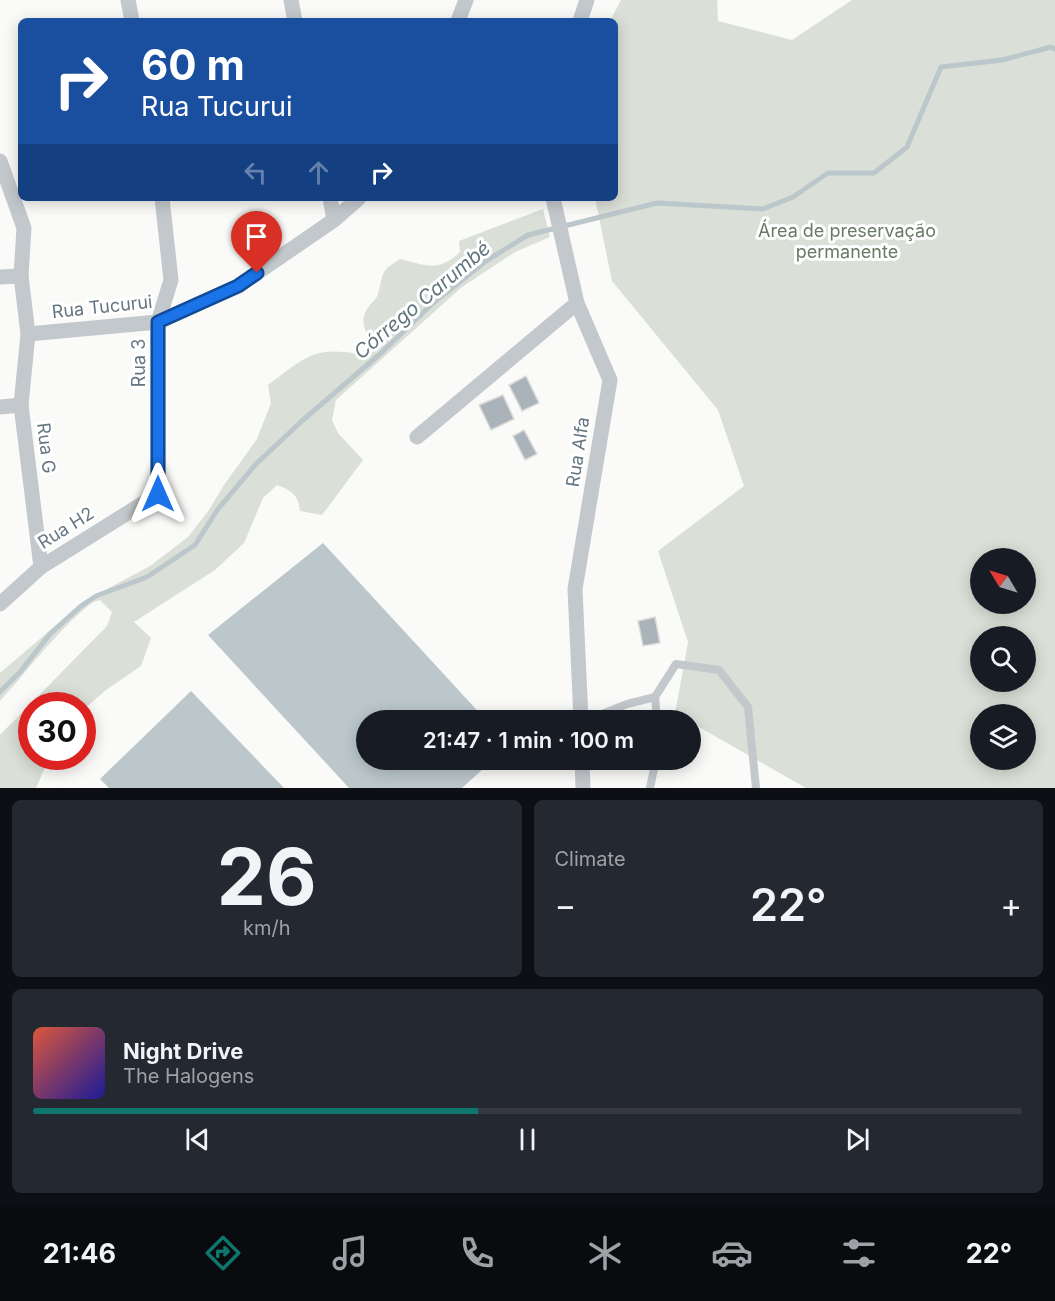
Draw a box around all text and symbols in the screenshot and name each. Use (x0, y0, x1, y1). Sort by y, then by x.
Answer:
text: 60 m (141, 39, 245, 90)
icon: right (42, 42, 120, 120)
text: Rua Tucurui (141, 90, 293, 123)
icon: left (239, 156, 272, 189)
icon: ahead (302, 156, 335, 189)
icon: right (365, 156, 398, 189)
pin (231, 211, 282, 273)
park label: Área de preservação permanente (758, 219, 936, 262)
icon: arrive (240, 220, 273, 253)
water label: Córrego Carumbé (349, 236, 495, 364)
street label: Rua Tucurui (51, 291, 153, 322)
street label: Rua 3 (128, 339, 149, 387)
street label: Rua Alfa (562, 415, 593, 488)
street label: Rua G (33, 421, 60, 474)
position arrow (126, 462, 190, 526)
street label: Rua H2 (34, 502, 97, 553)
north arrow (970, 548, 1036, 614)
map controls (970, 548, 1036, 770)
button: search (970, 626, 1036, 692)
speed limit sign: 30 (18, 692, 96, 770)
button: layers (970, 704, 1036, 770)
text: 21:47 · 1 min · 100 m (423, 727, 634, 753)
text: 26 (217, 829, 317, 924)
text: Climate (555, 847, 626, 871)
text: 22° (750, 877, 827, 932)
text: − (555, 885, 576, 925)
text: + (1000, 885, 1022, 925)
text: km/h (243, 916, 291, 940)
text: Night Drive (123, 1038, 243, 1064)
text: The Halogens (123, 1064, 254, 1088)
icon: previous (181, 1123, 214, 1156)
icon: pause (511, 1123, 544, 1156)
icon: next (841, 1123, 874, 1156)
icon: directions (202, 1232, 244, 1274)
icon: music (329, 1232, 371, 1274)
icon: phone (456, 1232, 498, 1274)
icon: climate (584, 1232, 626, 1274)
icon: car (711, 1232, 753, 1274)
icon: filters (838, 1232, 880, 1274)
text: 21:46 (43, 1237, 116, 1270)
text: 22° (966, 1237, 1012, 1270)

